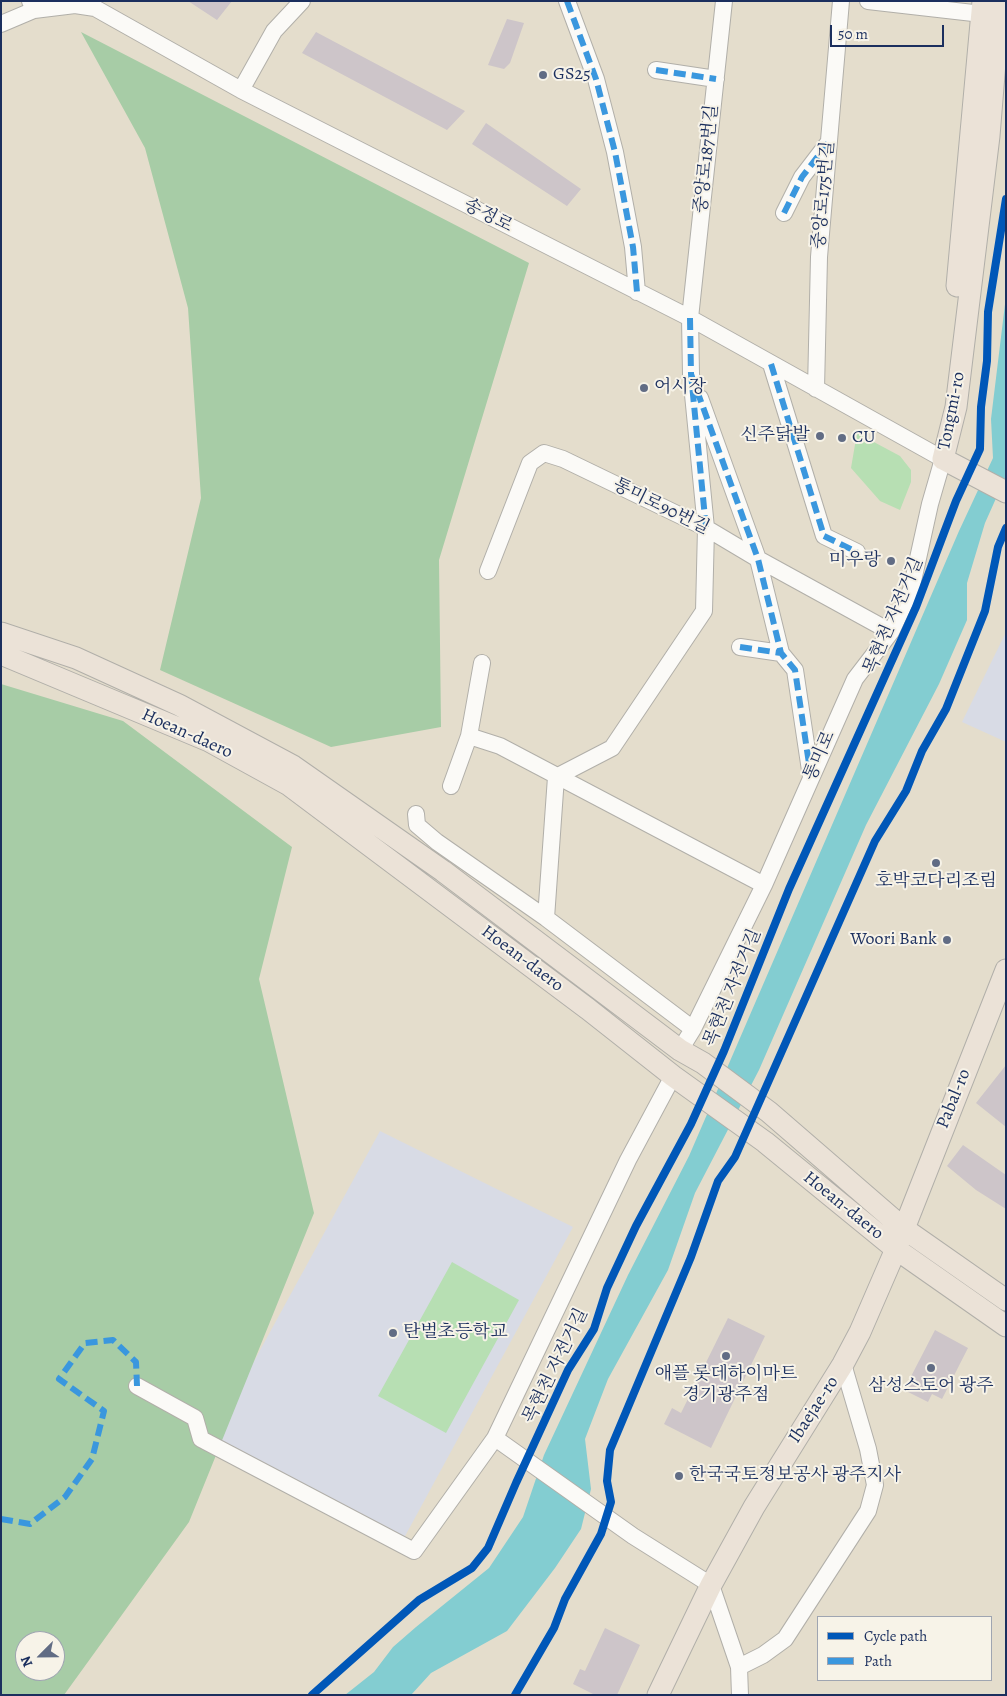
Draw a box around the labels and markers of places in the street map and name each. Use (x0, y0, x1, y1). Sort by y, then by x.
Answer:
place label: GS25 (553, 64, 591, 86)
marker: GS25 (537, 69, 549, 81)
place label: 어시장 (654, 377, 706, 399)
marker: 어시장 (638, 382, 650, 394)
place label: 신주닭발 (740, 425, 810, 447)
place label: CU (852, 427, 876, 449)
marker: 신주닭발 (814, 430, 826, 442)
marker: CU (836, 432, 848, 444)
place label: 미우랑 (829, 550, 881, 572)
marker: 미우랑 (885, 555, 897, 567)
marker: 호박코다리조림 (930, 857, 942, 869)
place label: 호박코다리조림 (875, 871, 997, 893)
place label: Woori Bank (850, 929, 937, 951)
marker: Woori Bank (941, 934, 953, 946)
place label: 탄벌초등학교 (403, 1322, 507, 1344)
marker: 탄벌초등학교 (387, 1327, 399, 1339)
marker: 애플 롯데하이마트 경기광주점 (720, 1350, 732, 1362)
marker: 삼성스토어 광주 (925, 1362, 937, 1374)
place label: 애플 롯데하이마트 경기광주점 (655, 1364, 797, 1406)
place label: 삼성스토어 광주 (868, 1376, 994, 1398)
place label: 한국국토정보공사 광주지사 (689, 1465, 901, 1487)
marker: 한국국토정보공사 광주지사 (673, 1470, 685, 1482)

